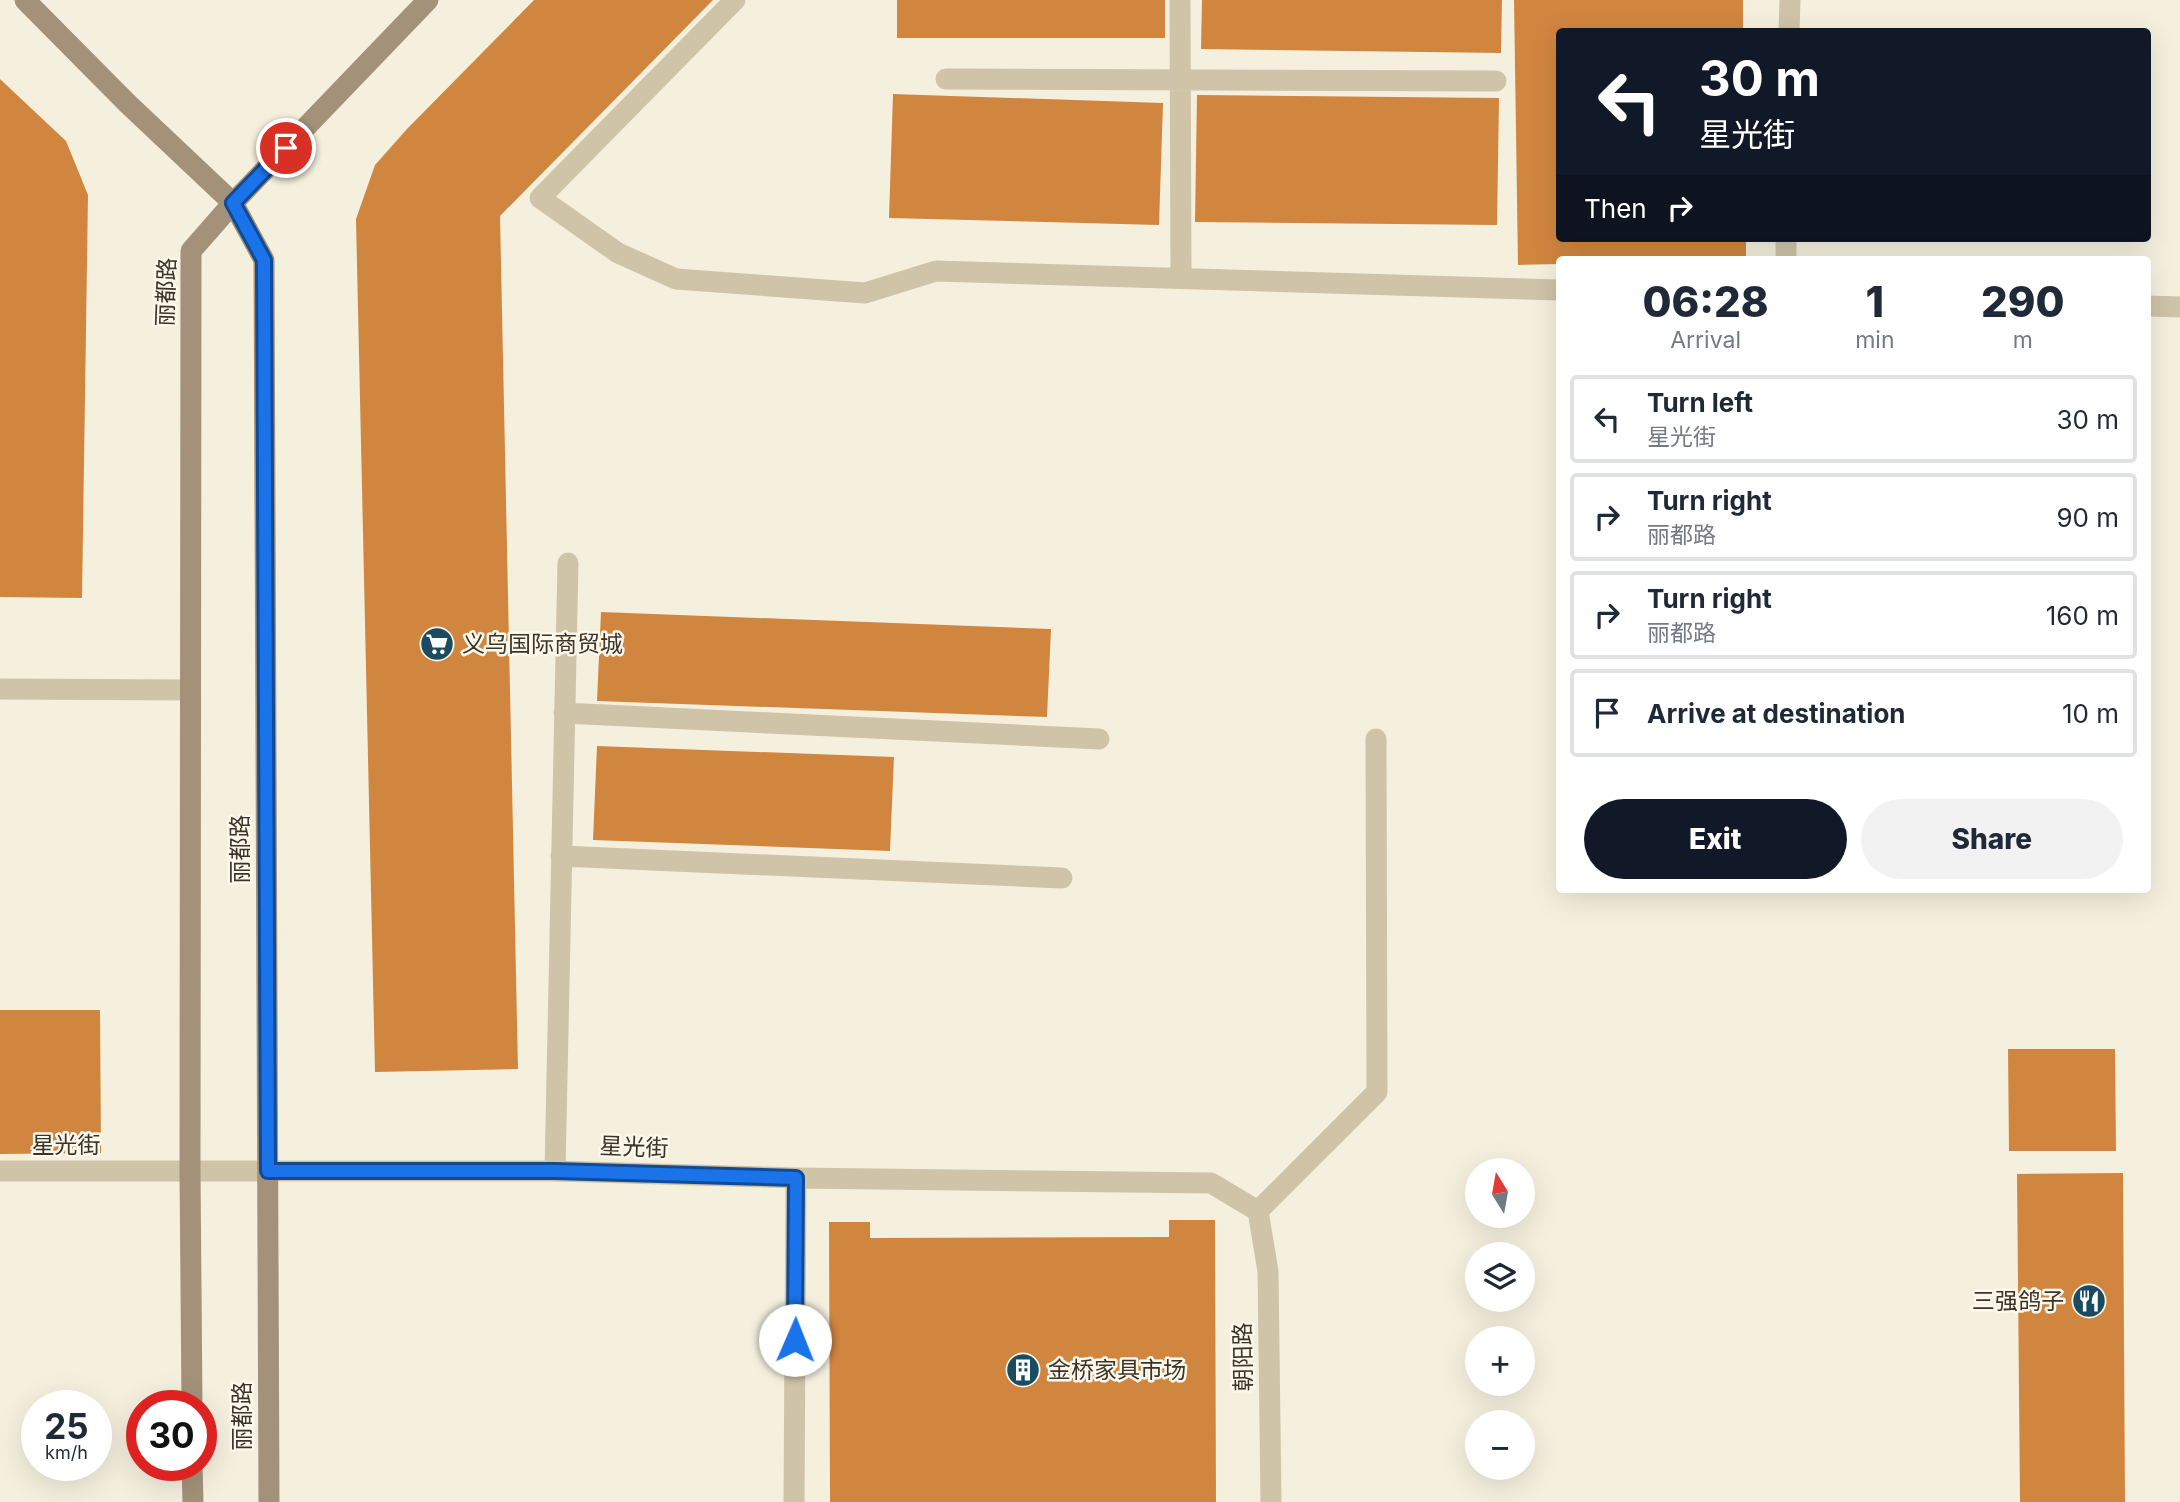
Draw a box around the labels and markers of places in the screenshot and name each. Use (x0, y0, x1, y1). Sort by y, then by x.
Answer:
pin (256, 118, 316, 178)
supermarket icon: 义乌国际商贸城 (418, 625, 456, 663)
place label: 义乌国际商贸城 (462, 630, 623, 658)
restaurant icon: 三强鸽子 (2070, 1282, 2108, 1320)
place label: 三强鸽子 (1972, 1287, 2064, 1315)
building icon: 金桥家具市场 (1004, 1351, 1042, 1389)
place label: 金桥家具市场 (1048, 1356, 1186, 1384)

